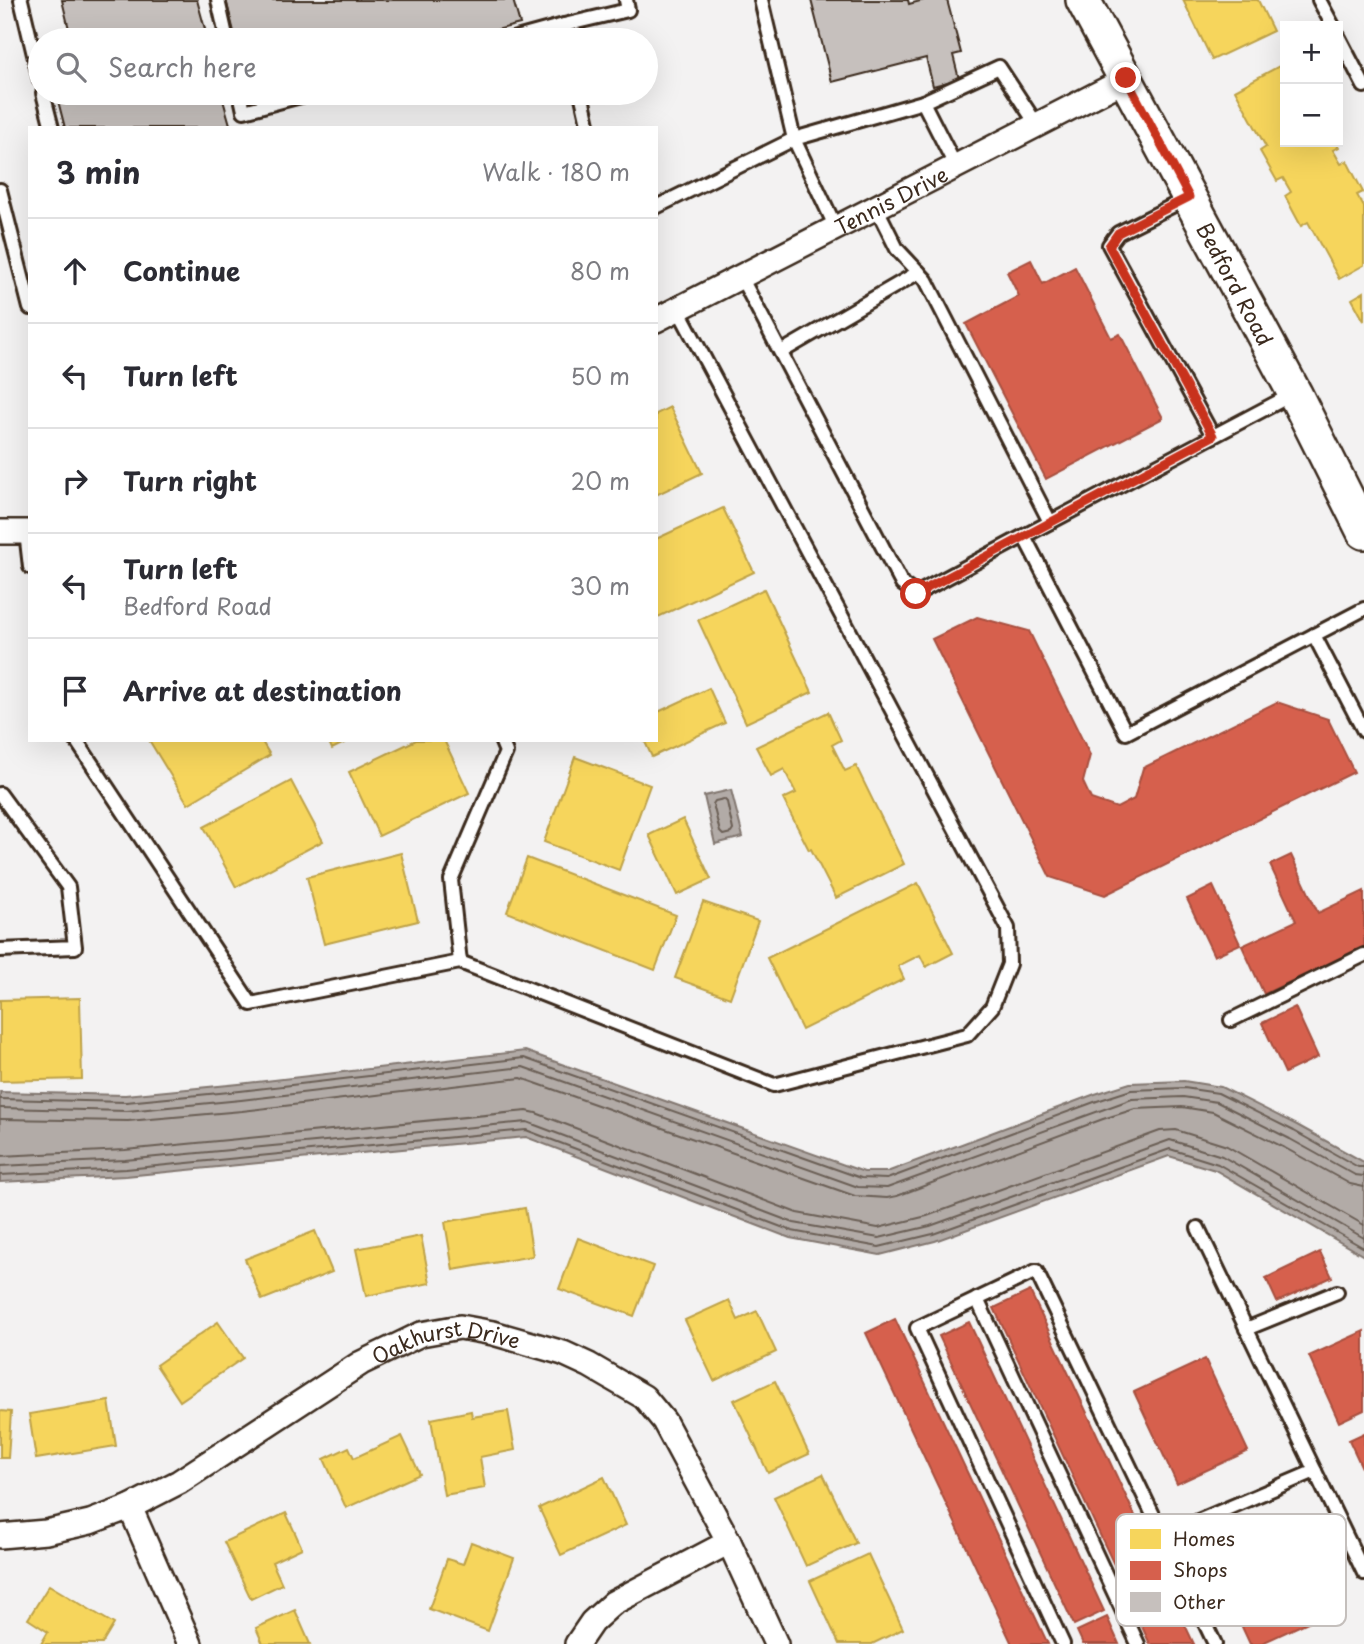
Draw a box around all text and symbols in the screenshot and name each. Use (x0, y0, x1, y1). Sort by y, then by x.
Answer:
map controls (1280, 21, 1343, 147)
button: + (1280, 21, 1343, 84)
search box (28, 28, 658, 105)
text: Search here (108, 47, 257, 86)
icon: search (52, 48, 90, 86)
route end (1110, 62, 1141, 93)
button: − (1280, 84, 1343, 147)
text: 3 min (56, 149, 141, 194)
text: Walk · 180 m (482, 154, 630, 189)
street label: Tennis Drive (829, 157, 953, 242)
street label: Bedford Road (1189, 216, 1282, 351)
text: Continue (123, 251, 240, 290)
icon: ahead (56, 252, 94, 290)
text: 80 m (570, 253, 630, 288)
text: Turn left (123, 356, 238, 395)
icon: left (56, 357, 94, 395)
text: 50 m (570, 358, 630, 393)
text: Turn right (123, 461, 257, 500)
icon: right (56, 462, 94, 500)
text: 20 m (571, 463, 630, 498)
text: Turn left (123, 549, 238, 588)
icon: left (56, 567, 94, 605)
text: 30 m (569, 568, 630, 603)
route start (900, 578, 931, 609)
text: Bedford Road (123, 588, 272, 623)
text: Arrive at destination (123, 671, 402, 710)
icon: arrive (56, 672, 94, 710)
street label: Oakhurst Drive (366, 1311, 524, 1372)
legend (1116, 1514, 1346, 1626)
text: Homes (1173, 1524, 1235, 1552)
text: Shops (1173, 1555, 1227, 1583)
text: Other (1173, 1587, 1225, 1615)

